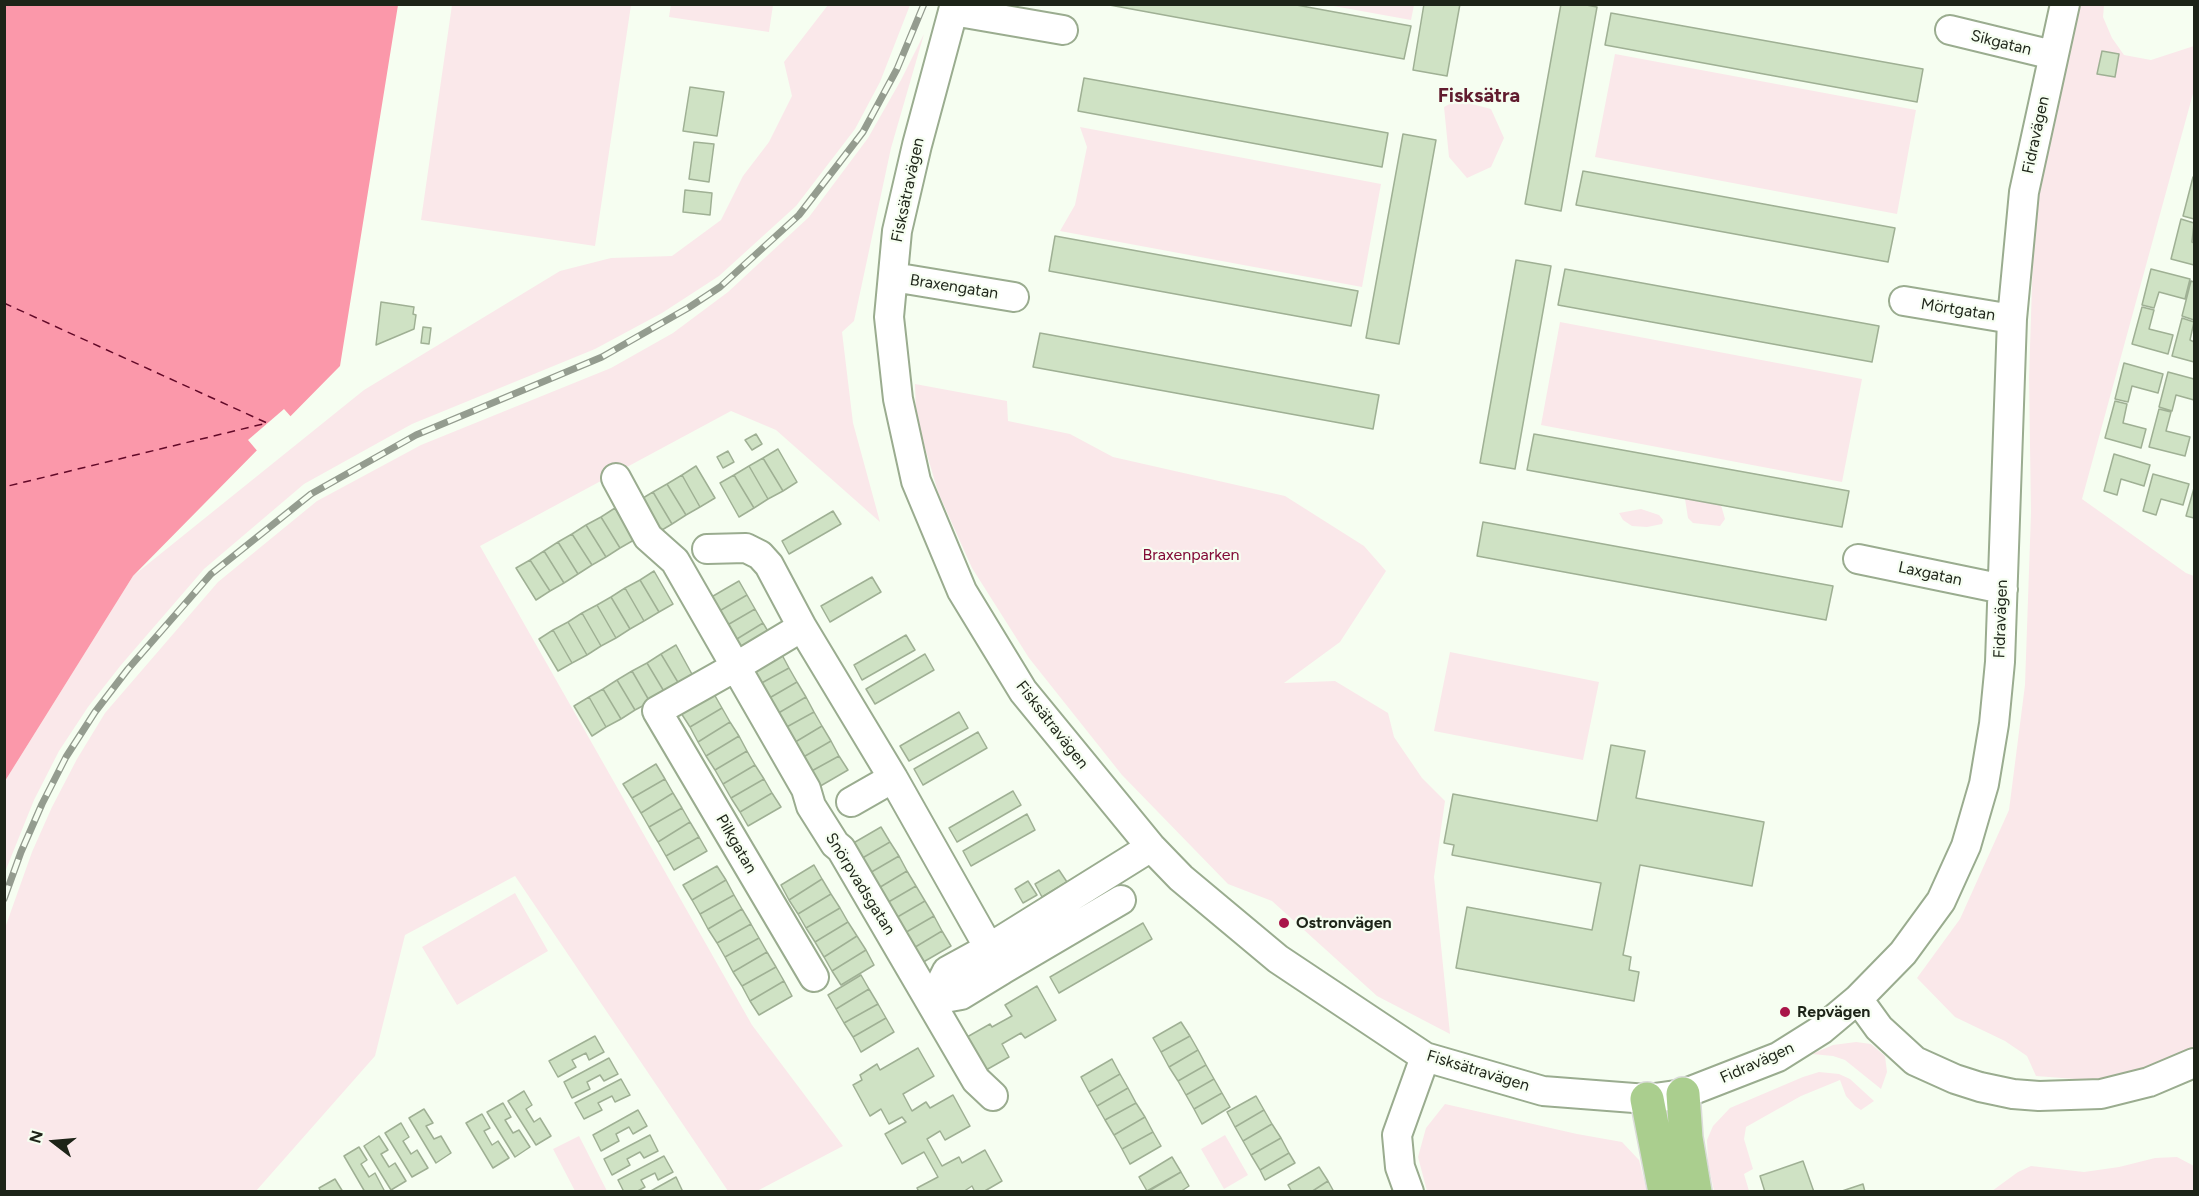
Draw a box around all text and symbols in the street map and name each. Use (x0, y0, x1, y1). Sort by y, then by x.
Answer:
street label: Sikgatan (1969, 26, 2033, 60)
district label: Fisksätra (1438, 84, 1520, 108)
street label: Fidravägen (2018, 94, 2054, 176)
street label: Fisksätravägen (888, 136, 928, 244)
street label: Braxengatan (908, 271, 1000, 303)
street label: Mörtgatan (1920, 295, 1996, 325)
park label: Braxenparken (1143, 545, 1239, 565)
street label: Laxgatan (1896, 558, 1964, 590)
street label: Fidravägen (1990, 579, 2012, 659)
street label: Fisksätravägen (1012, 677, 1092, 773)
street label: Pilkgatan (712, 811, 760, 877)
street label: Snörpvadsgatan (821, 830, 899, 938)
place label: Ostronvägen (1296, 913, 1392, 933)
marker: Ostronvägen (1277, 916, 1291, 930)
place label: Repvägen (1797, 1002, 1870, 1022)
marker: Repvägen (1778, 1005, 1792, 1019)
street label: Fidravägen (1717, 1038, 1797, 1088)
street label: Fisksätravägen (1424, 1046, 1532, 1096)
north arrow (24, 1112, 84, 1172)
text: N (25, 1128, 47, 1145)

